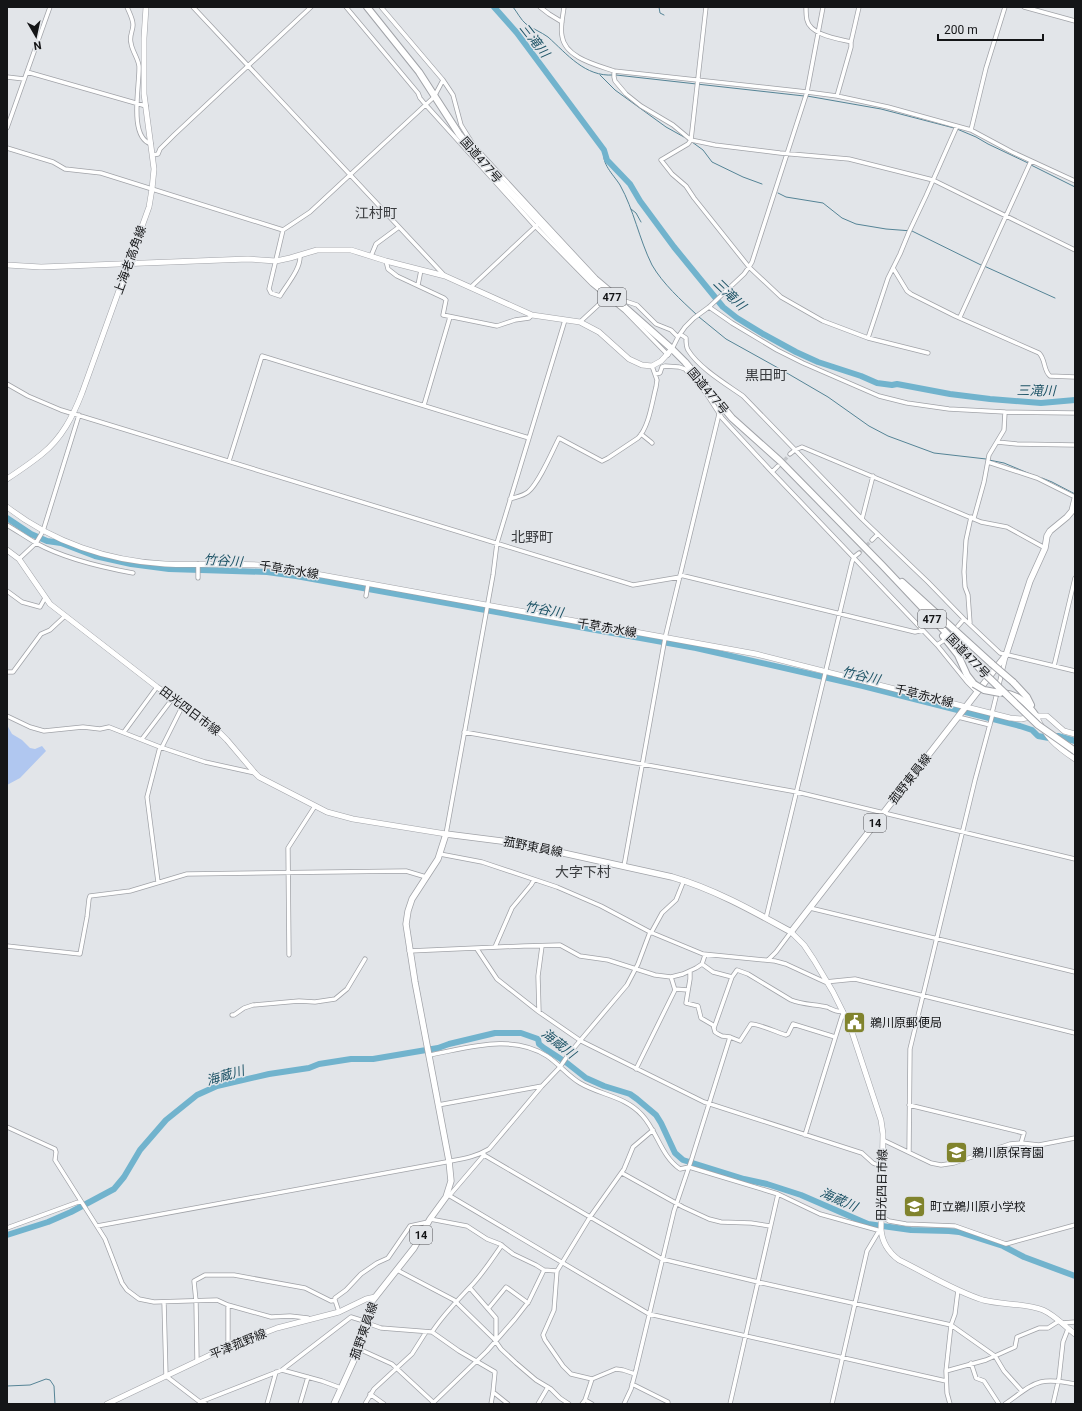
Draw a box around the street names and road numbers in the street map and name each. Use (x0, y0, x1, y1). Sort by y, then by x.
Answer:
street label: 国道477号 (457, 134, 505, 186)
street label: 上海老高角線 (111, 224, 149, 296)
road number: 477 (598, 288, 626, 306)
street label: 国道477号 (685, 365, 731, 417)
street label: 千草赤水線 (258, 558, 320, 582)
road number: 477 (918, 610, 946, 628)
street label: 千草赤水線 (576, 616, 638, 640)
street label: 国道477号 (943, 631, 993, 681)
street label: 千草赤水線 (893, 682, 955, 710)
street label: 田光四日市線 (157, 684, 223, 738)
street label: 菰野東員線 (886, 751, 934, 807)
road number: 14 (864, 814, 886, 832)
street label: 菰野東員線 (502, 834, 564, 860)
street label: 田光四日市線 (874, 1149, 890, 1221)
road number: 14 (410, 1226, 432, 1244)
street label: 菰野東員線 (348, 1300, 380, 1362)
street label: 平津菰野線 (208, 1326, 268, 1362)

